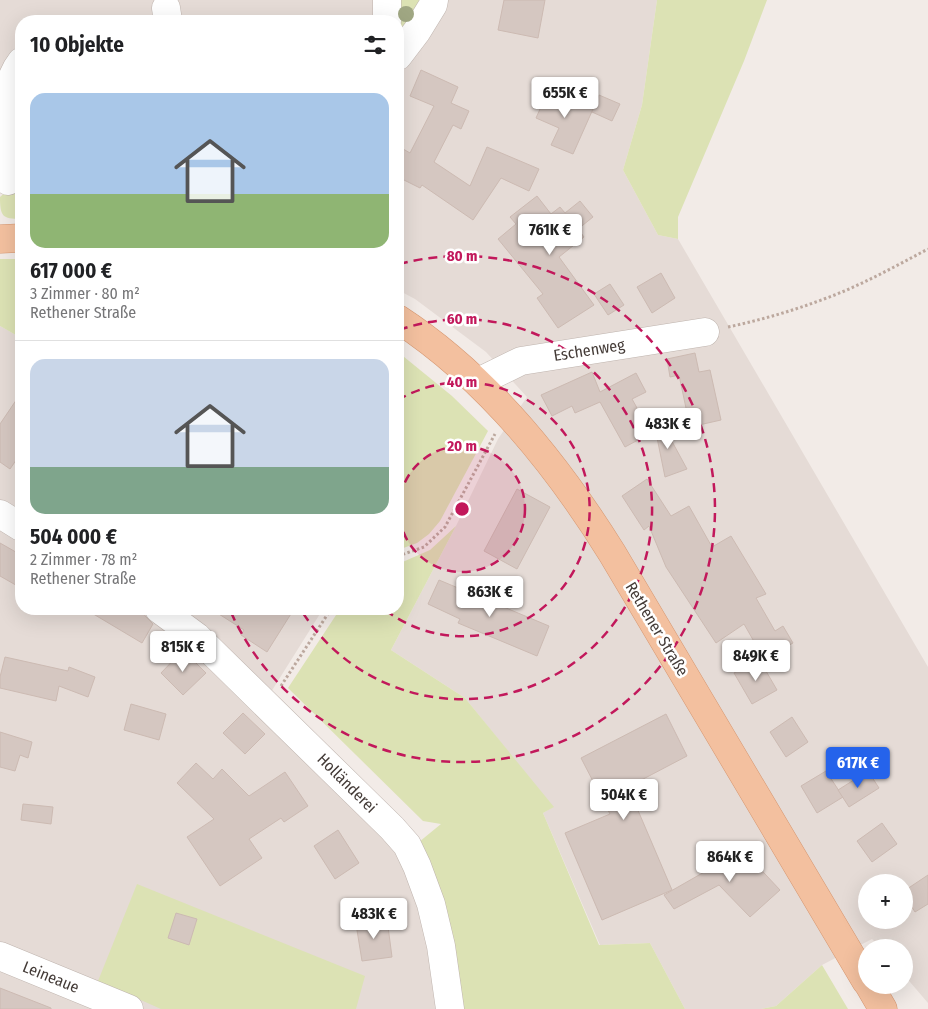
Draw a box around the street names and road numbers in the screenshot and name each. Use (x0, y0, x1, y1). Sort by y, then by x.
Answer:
street label: Eschenweg (552, 335, 626, 365)
street label: Rethener Straße (622, 579, 693, 679)
street label: Holländerei (313, 749, 381, 817)
street label: Leineaue (20, 957, 82, 997)

